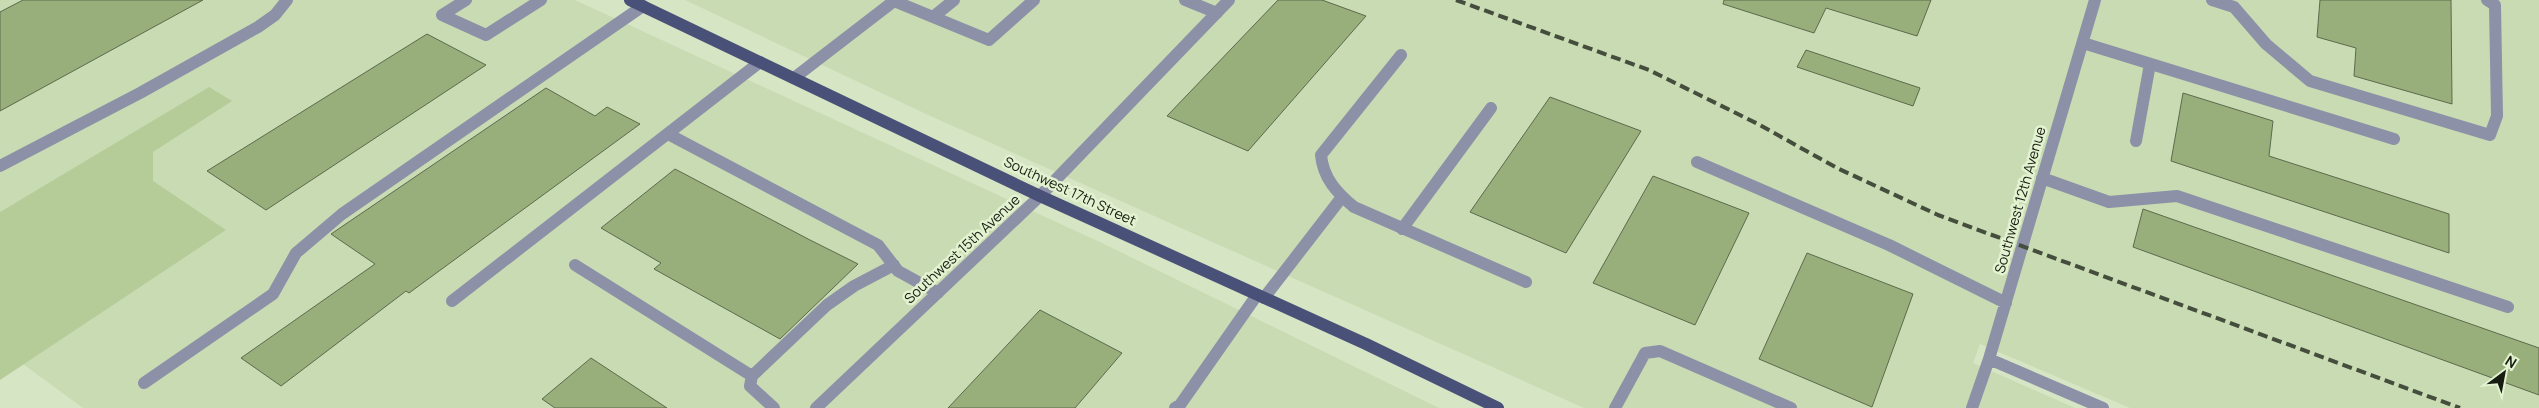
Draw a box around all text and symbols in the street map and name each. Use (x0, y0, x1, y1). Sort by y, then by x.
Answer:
street label: Southwest 12th Avenue (1989, 124, 2050, 275)
street label: Southwest 17th Street (1001, 152, 1140, 230)
street label: Southwest 15th Avenue (900, 190, 1024, 307)
north arrow (2479, 348, 2529, 398)
text: N (2502, 351, 2520, 372)

